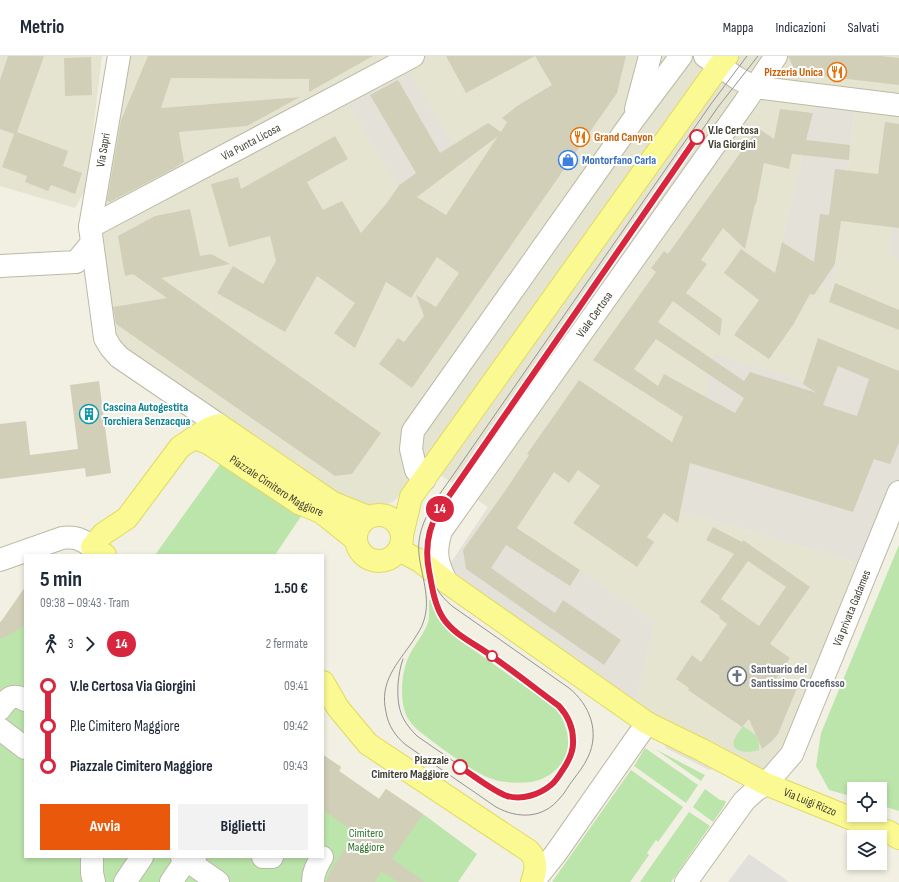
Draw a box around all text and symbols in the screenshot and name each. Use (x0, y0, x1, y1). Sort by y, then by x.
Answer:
text: Metrio (20, 16, 64, 39)
text: Mappa (723, 19, 753, 36)
text: Indicazioni (775, 19, 826, 36)
text: Salvati (848, 19, 879, 36)
restaurant icon: Pizzeria Unica (826, 61, 848, 83)
place label: Pizzeria Unica (764, 65, 823, 80)
street label: Via Punta Licosa (219, 120, 284, 164)
place label: V.le Certosa Via Giorgini (708, 123, 759, 152)
restaurant icon: Grand Canyon (569, 126, 591, 148)
marker: V.le Certosa Via Giorgini (689, 129, 705, 145)
place label: Grand Canyon (594, 130, 653, 145)
street label: Via Sapri (93, 132, 114, 168)
shop icon: Montorfano Carla (557, 149, 579, 171)
place label: Montorfano Carla (582, 153, 656, 168)
street label: Viale Certosa (573, 289, 616, 341)
place label: Cascina Autogestita Torchiera Senzacqua (103, 400, 190, 429)
building icon: Cascina Autogestita Torchiera Senzacqua (78, 403, 100, 425)
street label: Piazzale Cimitero Maggiore (227, 452, 326, 520)
line badge: 14 (422, 496, 458, 522)
text: 14 (434, 500, 446, 517)
text: 5 min (40, 566, 82, 593)
street label: Via privata Gadames (830, 568, 874, 649)
text: 1.50 € (275, 579, 308, 598)
text: 09:38 – 09:43 · Tram (40, 595, 129, 611)
icon: walk (40, 633, 62, 655)
icon: forward (79, 633, 101, 655)
text: 14 (115, 635, 128, 652)
text: 3 (68, 636, 73, 652)
text: 2 fermate (266, 636, 308, 652)
unlabelled marker (486, 650, 498, 662)
place label: Santuario del Santissimo Crocefisso (751, 662, 845, 691)
church icon: Santuario del Santissimo Crocefisso (726, 665, 748, 687)
text: V.le Certosa Via Giorgini (70, 677, 196, 696)
text: 09:41 (284, 678, 308, 694)
text: P.le Cimitero Maggiore (70, 717, 180, 736)
text: 09:42 (283, 718, 308, 734)
place label: Piazzale Cimitero Maggiore (371, 753, 449, 782)
text: Piazzale Cimitero Maggiore (70, 757, 213, 776)
text: 09:43 (283, 758, 308, 774)
marker: Piazzale Cimitero Maggiore (452, 759, 468, 775)
map controls (847, 782, 887, 870)
button: locate (847, 782, 887, 822)
street label: Via Luigi Rizzo (781, 785, 839, 820)
button: Avvia (40, 804, 170, 850)
button: Biglietti (178, 804, 308, 850)
park label: Cimitero Maggiore (348, 826, 384, 855)
button: layers (847, 830, 887, 870)

